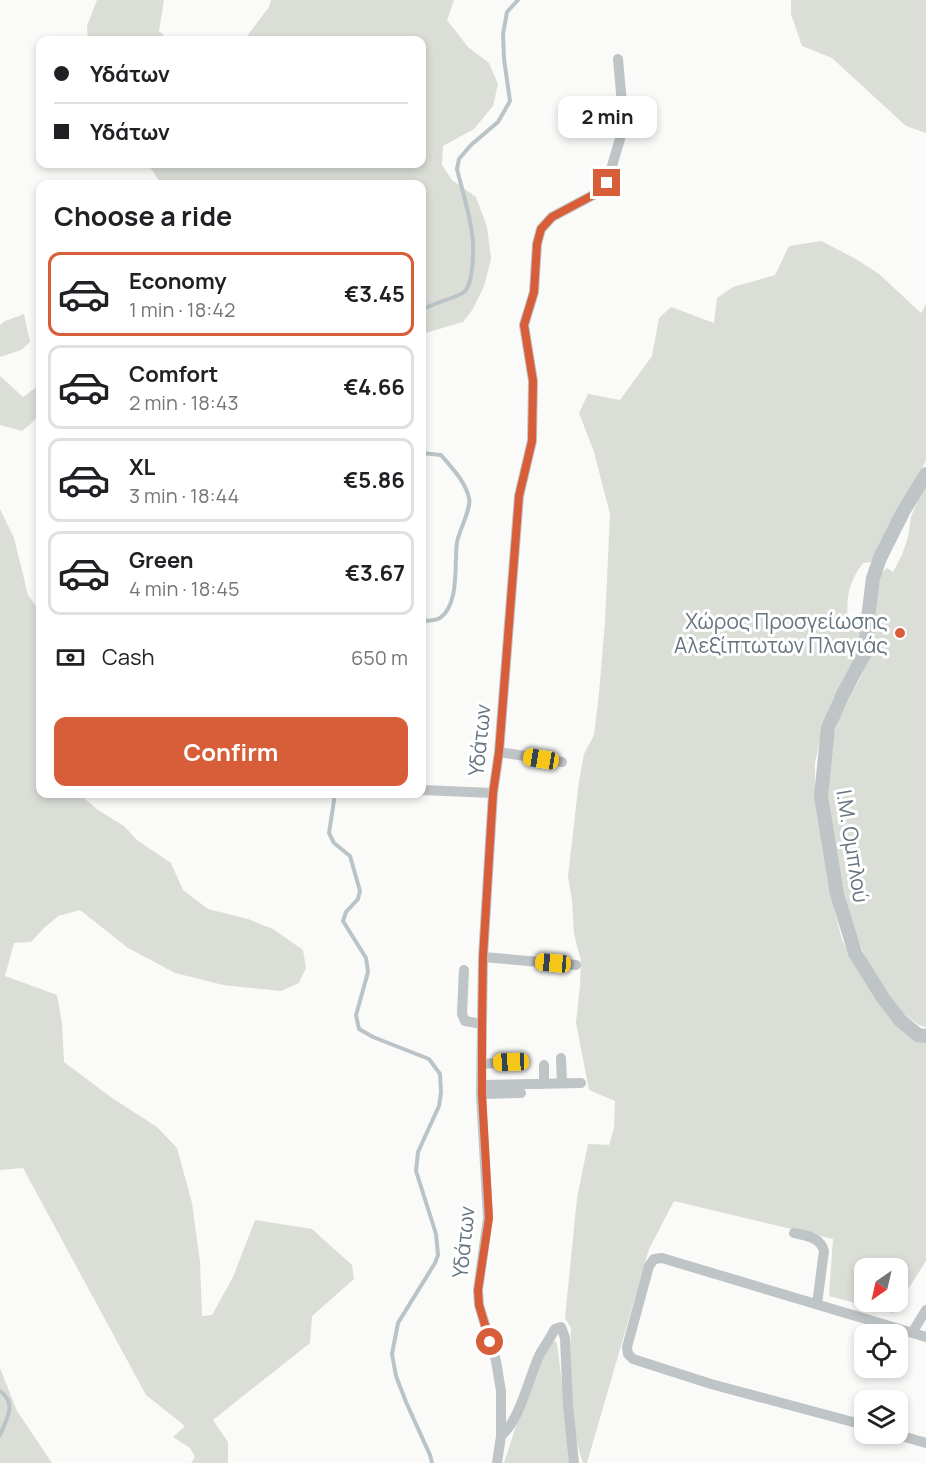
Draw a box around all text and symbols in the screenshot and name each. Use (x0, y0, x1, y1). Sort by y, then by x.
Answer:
text: Υδάτων (90, 59, 170, 89)
callout: 2 min (558, 96, 656, 138)
text: 2 min (581, 103, 634, 130)
text: Υδάτων (90, 117, 170, 147)
route end (593, 169, 620, 196)
text: Choose a ride (54, 197, 232, 234)
text: Economy (129, 266, 227, 296)
icon: car (57, 267, 111, 321)
text: €3.45 (344, 279, 405, 309)
text: 1 min · 18:42 (129, 296, 235, 323)
text: Comfort (129, 359, 218, 389)
icon: car (57, 360, 111, 414)
text: €4.66 (343, 372, 405, 402)
text: 2 min · 18:43 (129, 389, 239, 416)
text: XL (129, 452, 155, 482)
icon: car (57, 453, 111, 507)
text: €5.86 (343, 465, 405, 495)
text: 3 min · 18:44 (129, 482, 239, 509)
text: Green (129, 545, 194, 575)
icon: car (57, 546, 111, 600)
text: €3.67 (345, 558, 405, 588)
text: 4 min · 18:45 (129, 575, 240, 602)
place label: Χώρος Προσγείωσης Αλεξίπτωτων Πλαγιάς (674, 607, 888, 659)
marker: Χώρος Προσγείωσης Αλεξίπτωτων Πλαγιάς (893, 626, 907, 640)
icon: cash (54, 641, 87, 674)
text: Cash (102, 642, 155, 672)
text: 650 m (351, 644, 408, 671)
street label: Υδάτων (461, 702, 497, 777)
button: Confirm (54, 717, 408, 786)
car (522, 747, 560, 771)
street label: Ι.Μ. Ομπλού (830, 787, 876, 905)
car (534, 952, 572, 974)
car (493, 1052, 529, 1072)
street label: Υδάτων (445, 1204, 481, 1279)
north arrow (854, 1258, 908, 1312)
map controls (854, 1258, 908, 1444)
button: locate (854, 1324, 908, 1378)
route start (476, 1328, 503, 1355)
button: layers (854, 1390, 908, 1444)

